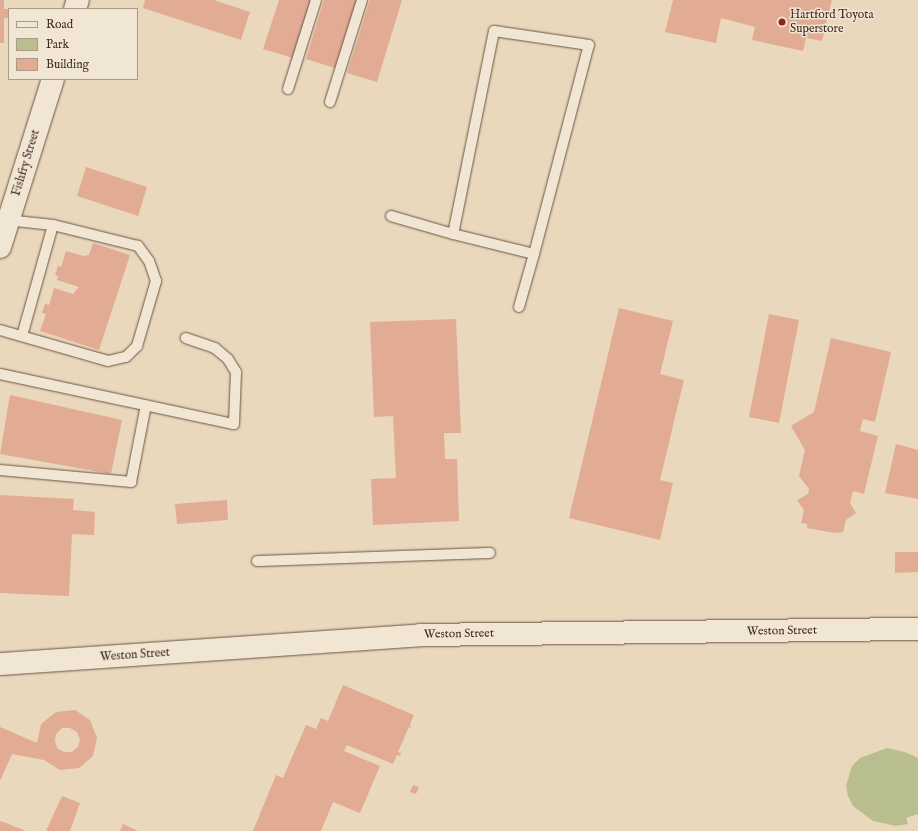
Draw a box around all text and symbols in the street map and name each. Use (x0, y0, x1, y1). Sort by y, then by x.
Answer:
legend (8, 8, 138, 80)
place label: Hartford Toyota Superstore (790, 8, 874, 36)
text: Road (46, 17, 73, 32)
marker: Hartford Toyota Superstore (777, 17, 787, 27)
text: Park (46, 37, 69, 52)
text: Building (46, 57, 89, 72)
street label: Fishfry Street (9, 128, 43, 198)
street label: Weston Street (747, 623, 817, 639)
street label: Weston Street (424, 626, 494, 642)
street label: Weston Street (100, 645, 170, 665)

